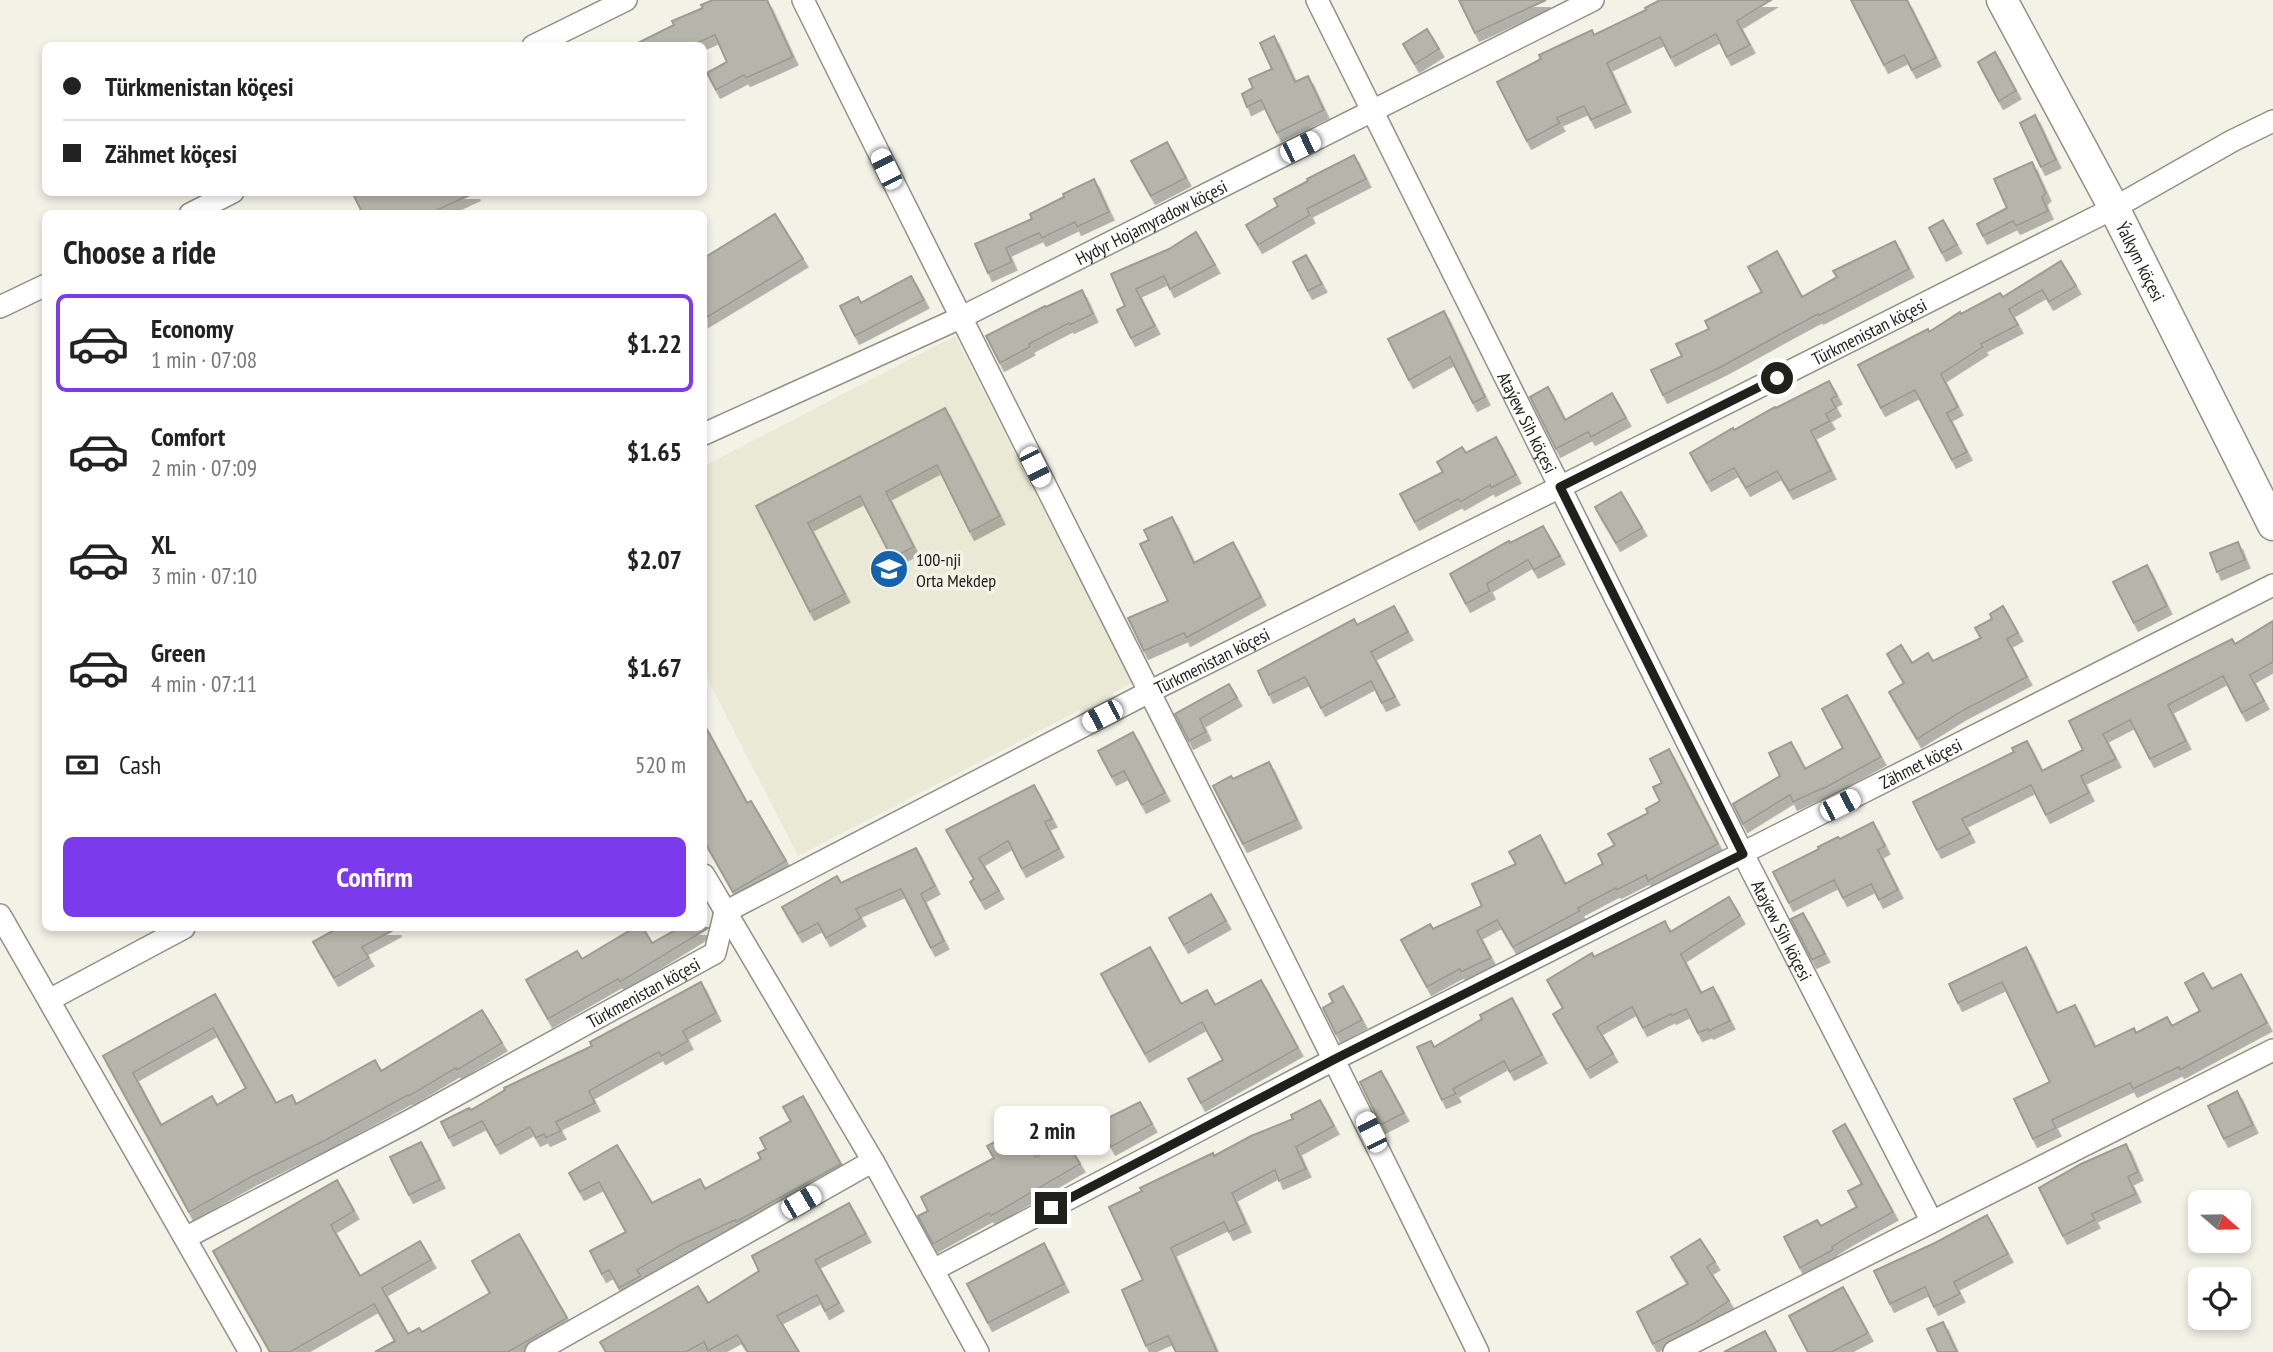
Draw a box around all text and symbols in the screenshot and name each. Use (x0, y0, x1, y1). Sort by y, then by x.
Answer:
text: Türkmenistan köçesi (105, 70, 294, 103)
car (1277, 128, 1324, 166)
text: Zähmet köçesi (105, 137, 237, 170)
car (868, 146, 905, 192)
street label: Hydyr Hojamyradow köçesi (1072, 174, 1231, 270)
street label: Ýalkym köçesi (2111, 218, 2170, 305)
text: Choose a ride (63, 231, 216, 273)
street label: Türkmenistan köçesi (1808, 293, 1930, 370)
icon: car (67, 312, 130, 375)
text: Economy (151, 312, 233, 345)
text: $1.22 (627, 327, 682, 360)
text: 1 min · 07:08 (151, 345, 257, 374)
route start (1761, 362, 1793, 394)
street label: Ataýew Sih köçesi (1493, 368, 1563, 477)
icon: car (67, 420, 130, 483)
text: Comfort (151, 420, 225, 453)
text: $1.65 (627, 435, 682, 468)
car (1017, 444, 1054, 490)
text: 2 min · 07:09 (151, 453, 257, 482)
icon: car (67, 528, 130, 591)
text: XL (151, 528, 176, 561)
text: $2.07 (627, 543, 682, 576)
school or university icon: 100-nji Orta Mekdep (868, 548, 910, 590)
place label: 100-nji Orta Mekdep (916, 548, 996, 592)
text: 3 min · 07:10 (151, 561, 257, 590)
street label: Türkmenistan köçesi (1151, 622, 1273, 699)
icon: car (67, 636, 130, 699)
text: Green (151, 636, 206, 669)
text: $1.67 (627, 651, 682, 684)
text: 4 min · 07:11 (151, 669, 257, 698)
car (1079, 697, 1126, 735)
street label: Zähmet köçesi (1876, 733, 1965, 793)
icon: cash (63, 746, 101, 784)
text: Cash (119, 748, 161, 781)
text: 520 m (635, 750, 686, 779)
car (1817, 786, 1864, 824)
button: Confirm (63, 837, 686, 917)
street label: Ataýew Sih köçesi (1747, 876, 1818, 984)
street label: Türkmenistan köçesi (583, 952, 704, 1033)
callout: 2 min (993, 1106, 1109, 1156)
car (1353, 1109, 1390, 1155)
text: 2 min (1029, 1116, 1075, 1145)
car (778, 1182, 825, 1222)
north arrow (2188, 1190, 2250, 1253)
map controls (2188, 1190, 2251, 1330)
route end (1035, 1192, 1067, 1224)
button: locate (2188, 1267, 2251, 1330)

